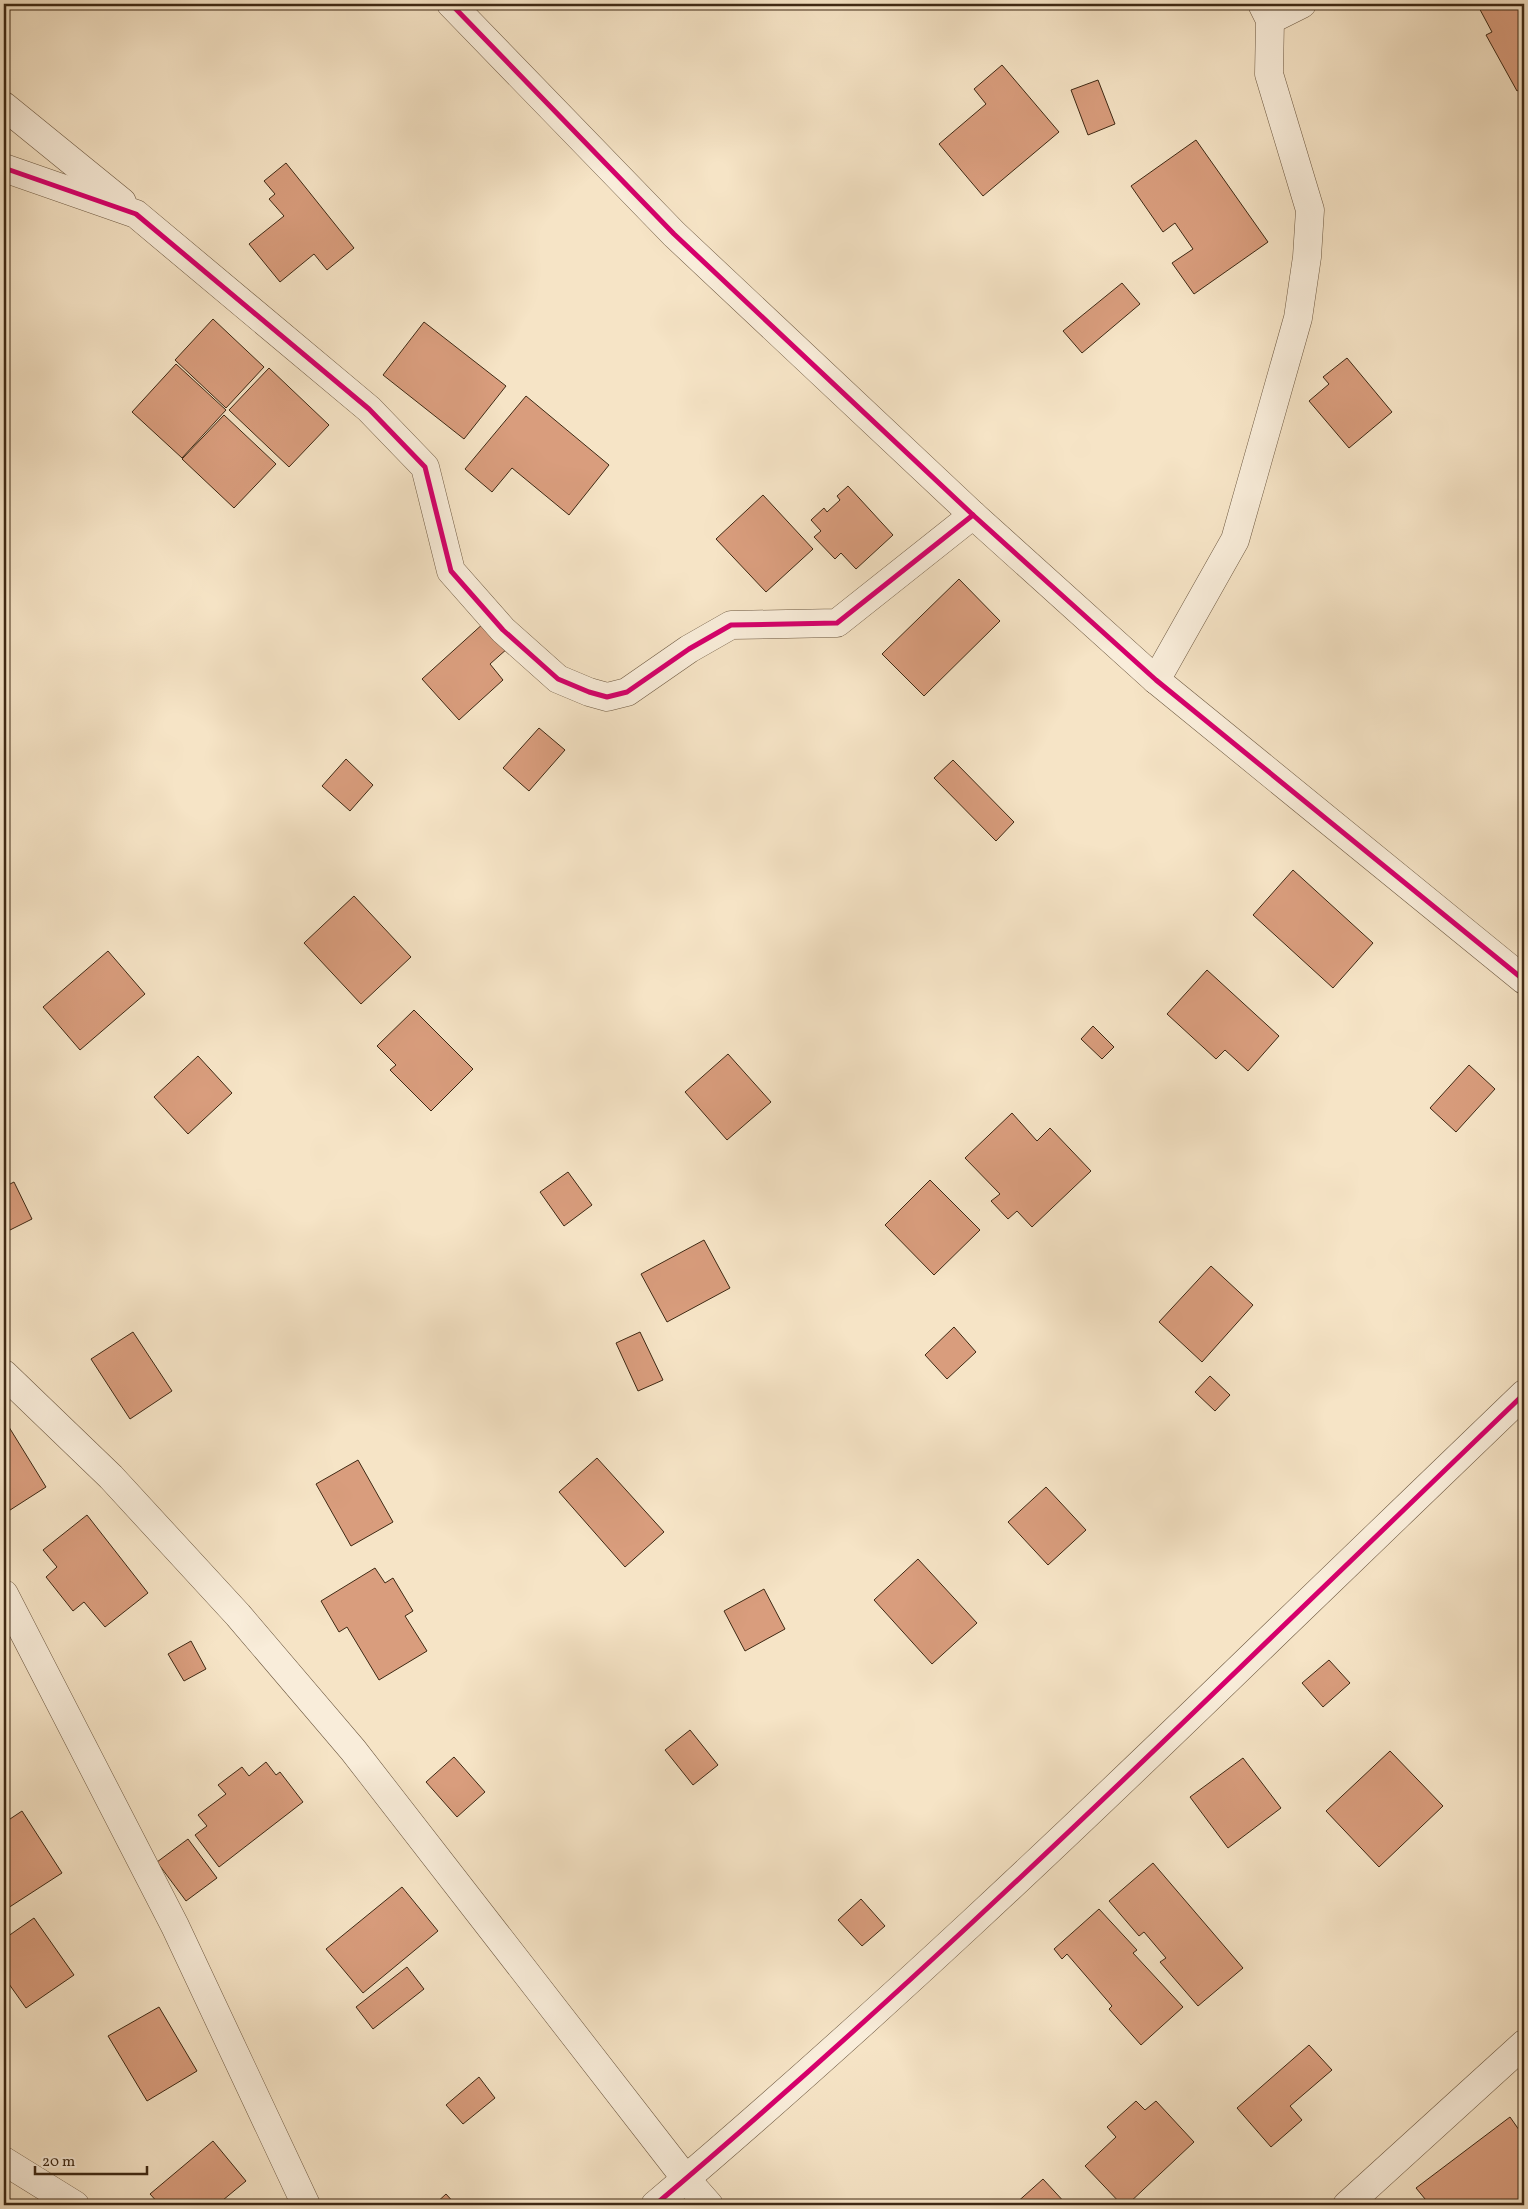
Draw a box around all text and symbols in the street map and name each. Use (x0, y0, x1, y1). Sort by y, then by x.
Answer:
scale bar (35, 2144, 148, 2176)
text: 20 m (42, 2152, 75, 2173)

